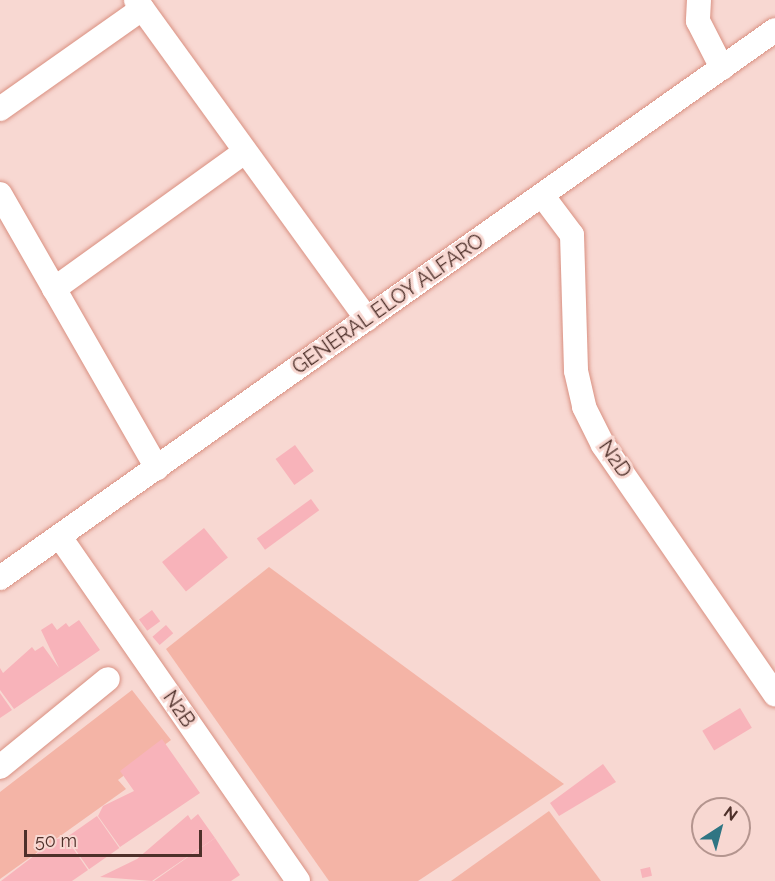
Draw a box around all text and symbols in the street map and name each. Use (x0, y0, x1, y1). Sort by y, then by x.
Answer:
street label: GENERAL ELOY ALFARO (287, 228, 489, 380)
street label: N2D (594, 436, 636, 482)
street label: N2B (158, 686, 200, 732)
north arrow (691, 797, 751, 857)
text: N (720, 802, 741, 825)
scale bar (27, 818, 206, 856)
text: 50 m (35, 830, 77, 851)

